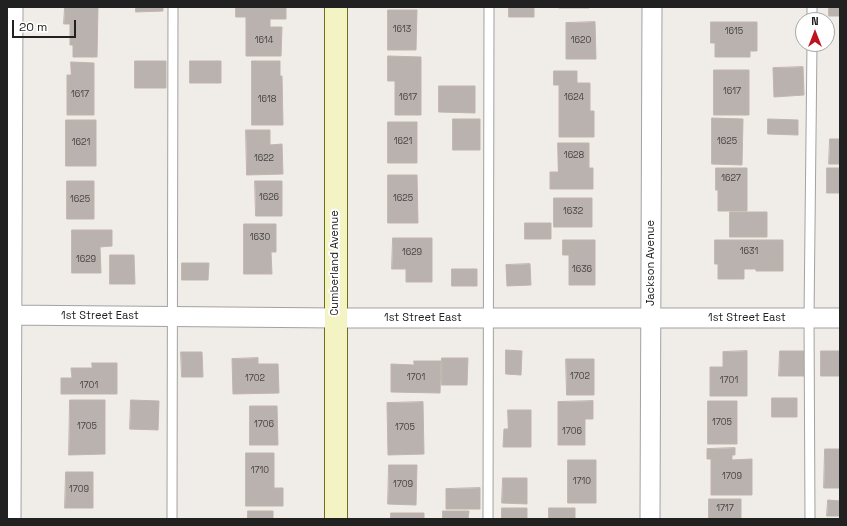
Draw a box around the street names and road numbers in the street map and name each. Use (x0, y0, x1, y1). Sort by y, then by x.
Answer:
street label: Cumberland Avenue (328, 210, 342, 316)
street label: Jackson Avenue (644, 220, 658, 306)
street label: 1st Street East (61, 309, 139, 323)
street label: 1st Street East (384, 311, 462, 325)
street label: 1st Street East (708, 311, 786, 325)

